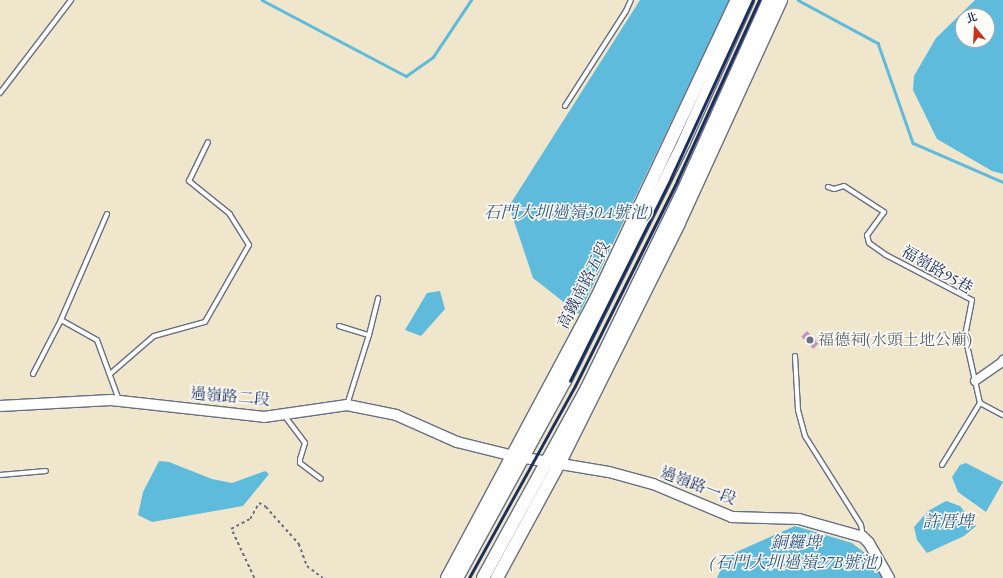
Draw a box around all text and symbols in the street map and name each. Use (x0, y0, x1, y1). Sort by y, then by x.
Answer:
north arrow (955, 8, 995, 48)
text: 北 (964, 9, 979, 26)
water label: 石門大圳過嶺30A號池) (484, 203, 652, 223)
street label: 高鐵南路五段 (554, 238, 614, 332)
street label: 福嶺路95巷 (898, 242, 976, 298)
place label: 福德祠(水頭土地公廟) (818, 330, 972, 350)
marker: 福德祠(水頭土地公廟) (805, 335, 815, 345)
street label: 過嶺路二段 (189, 384, 271, 410)
street label: 過嶺路一段 (657, 463, 739, 509)
water label: 許厝埤 (923, 512, 973, 532)
water label: 銅鑼埤 (石門大圳過嶺27B號池) (710, 533, 882, 573)

